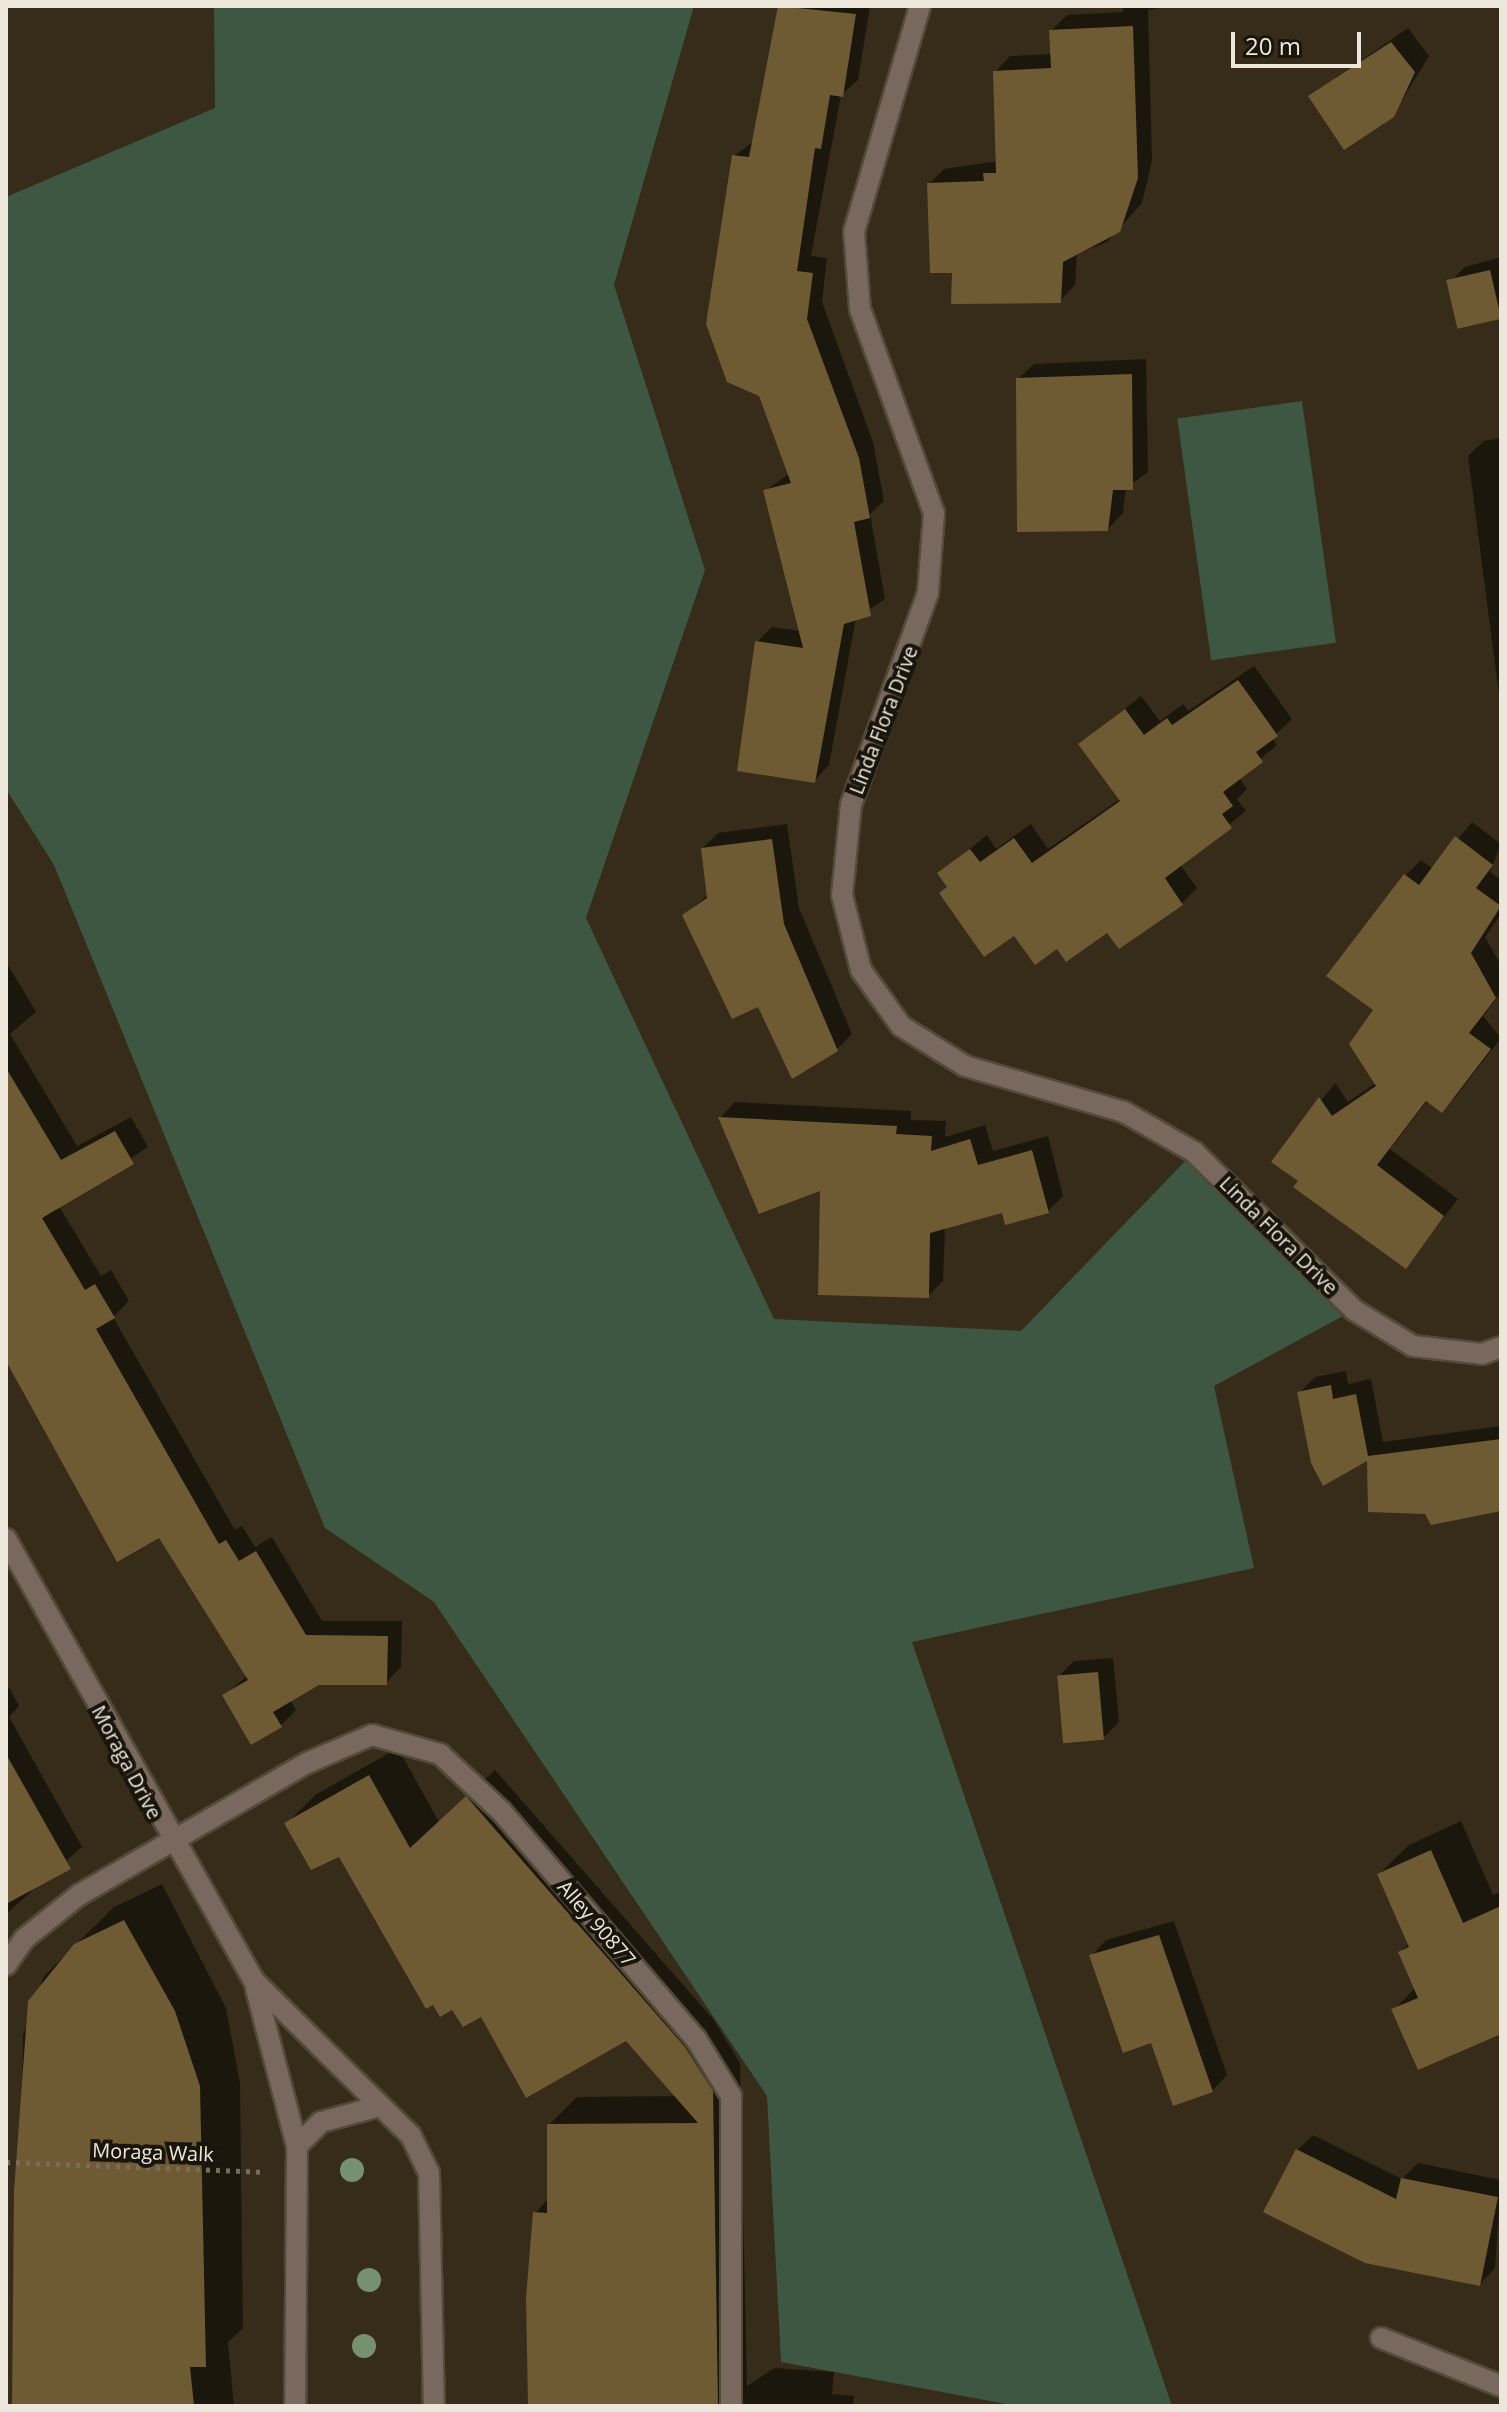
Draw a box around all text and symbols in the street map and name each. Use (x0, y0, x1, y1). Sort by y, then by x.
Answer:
scale bar (1235, 16, 1365, 66)
text: 20 m (1245, 29, 1301, 62)
street label: Linda Flora Drive (844, 642, 922, 798)
street label: Linda Flora Drive (1215, 1171, 1343, 1299)
street label: Moraga Drive (87, 1701, 167, 1823)
street label: Alley 90877 (553, 1875, 641, 1971)
street label: Moraga Walk (92, 2138, 214, 2166)

